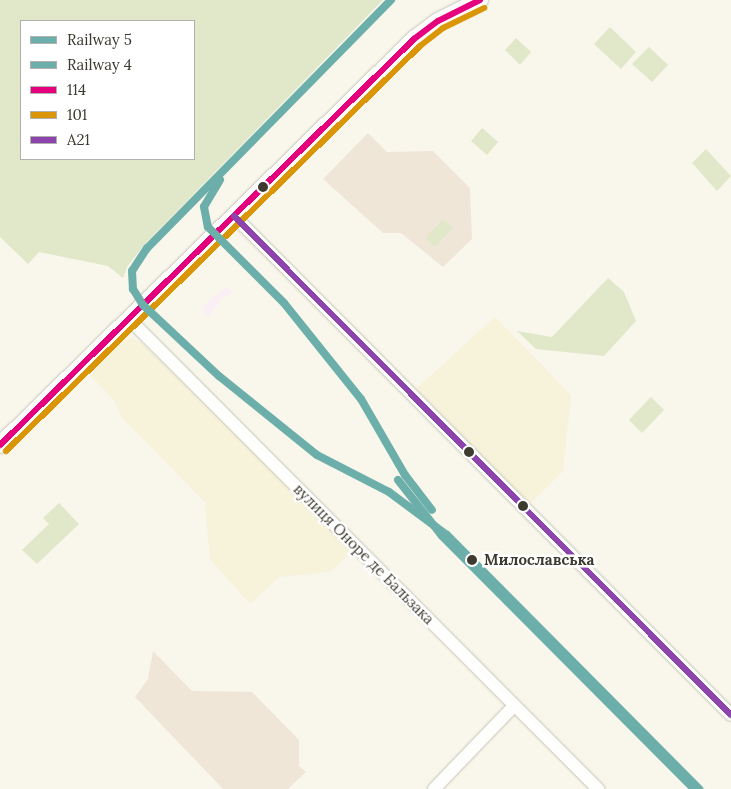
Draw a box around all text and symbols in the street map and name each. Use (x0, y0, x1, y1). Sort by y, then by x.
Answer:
legend (20, 20, 195, 160)
text: Railway 5 (67, 30, 132, 49)
text: Railway 4 (67, 55, 132, 74)
text: 114 (67, 80, 86, 99)
text: 101 (67, 105, 87, 124)
text: А21 (67, 130, 90, 149)
unlabelled marker (258, 182, 268, 192)
unlabelled marker (464, 447, 474, 457)
street label: вулиця Оноре де Бальзака (290, 480, 438, 628)
unlabelled marker (518, 501, 528, 511)
marker: Милославська (463, 551, 481, 569)
place label: Милославська (484, 551, 594, 569)

